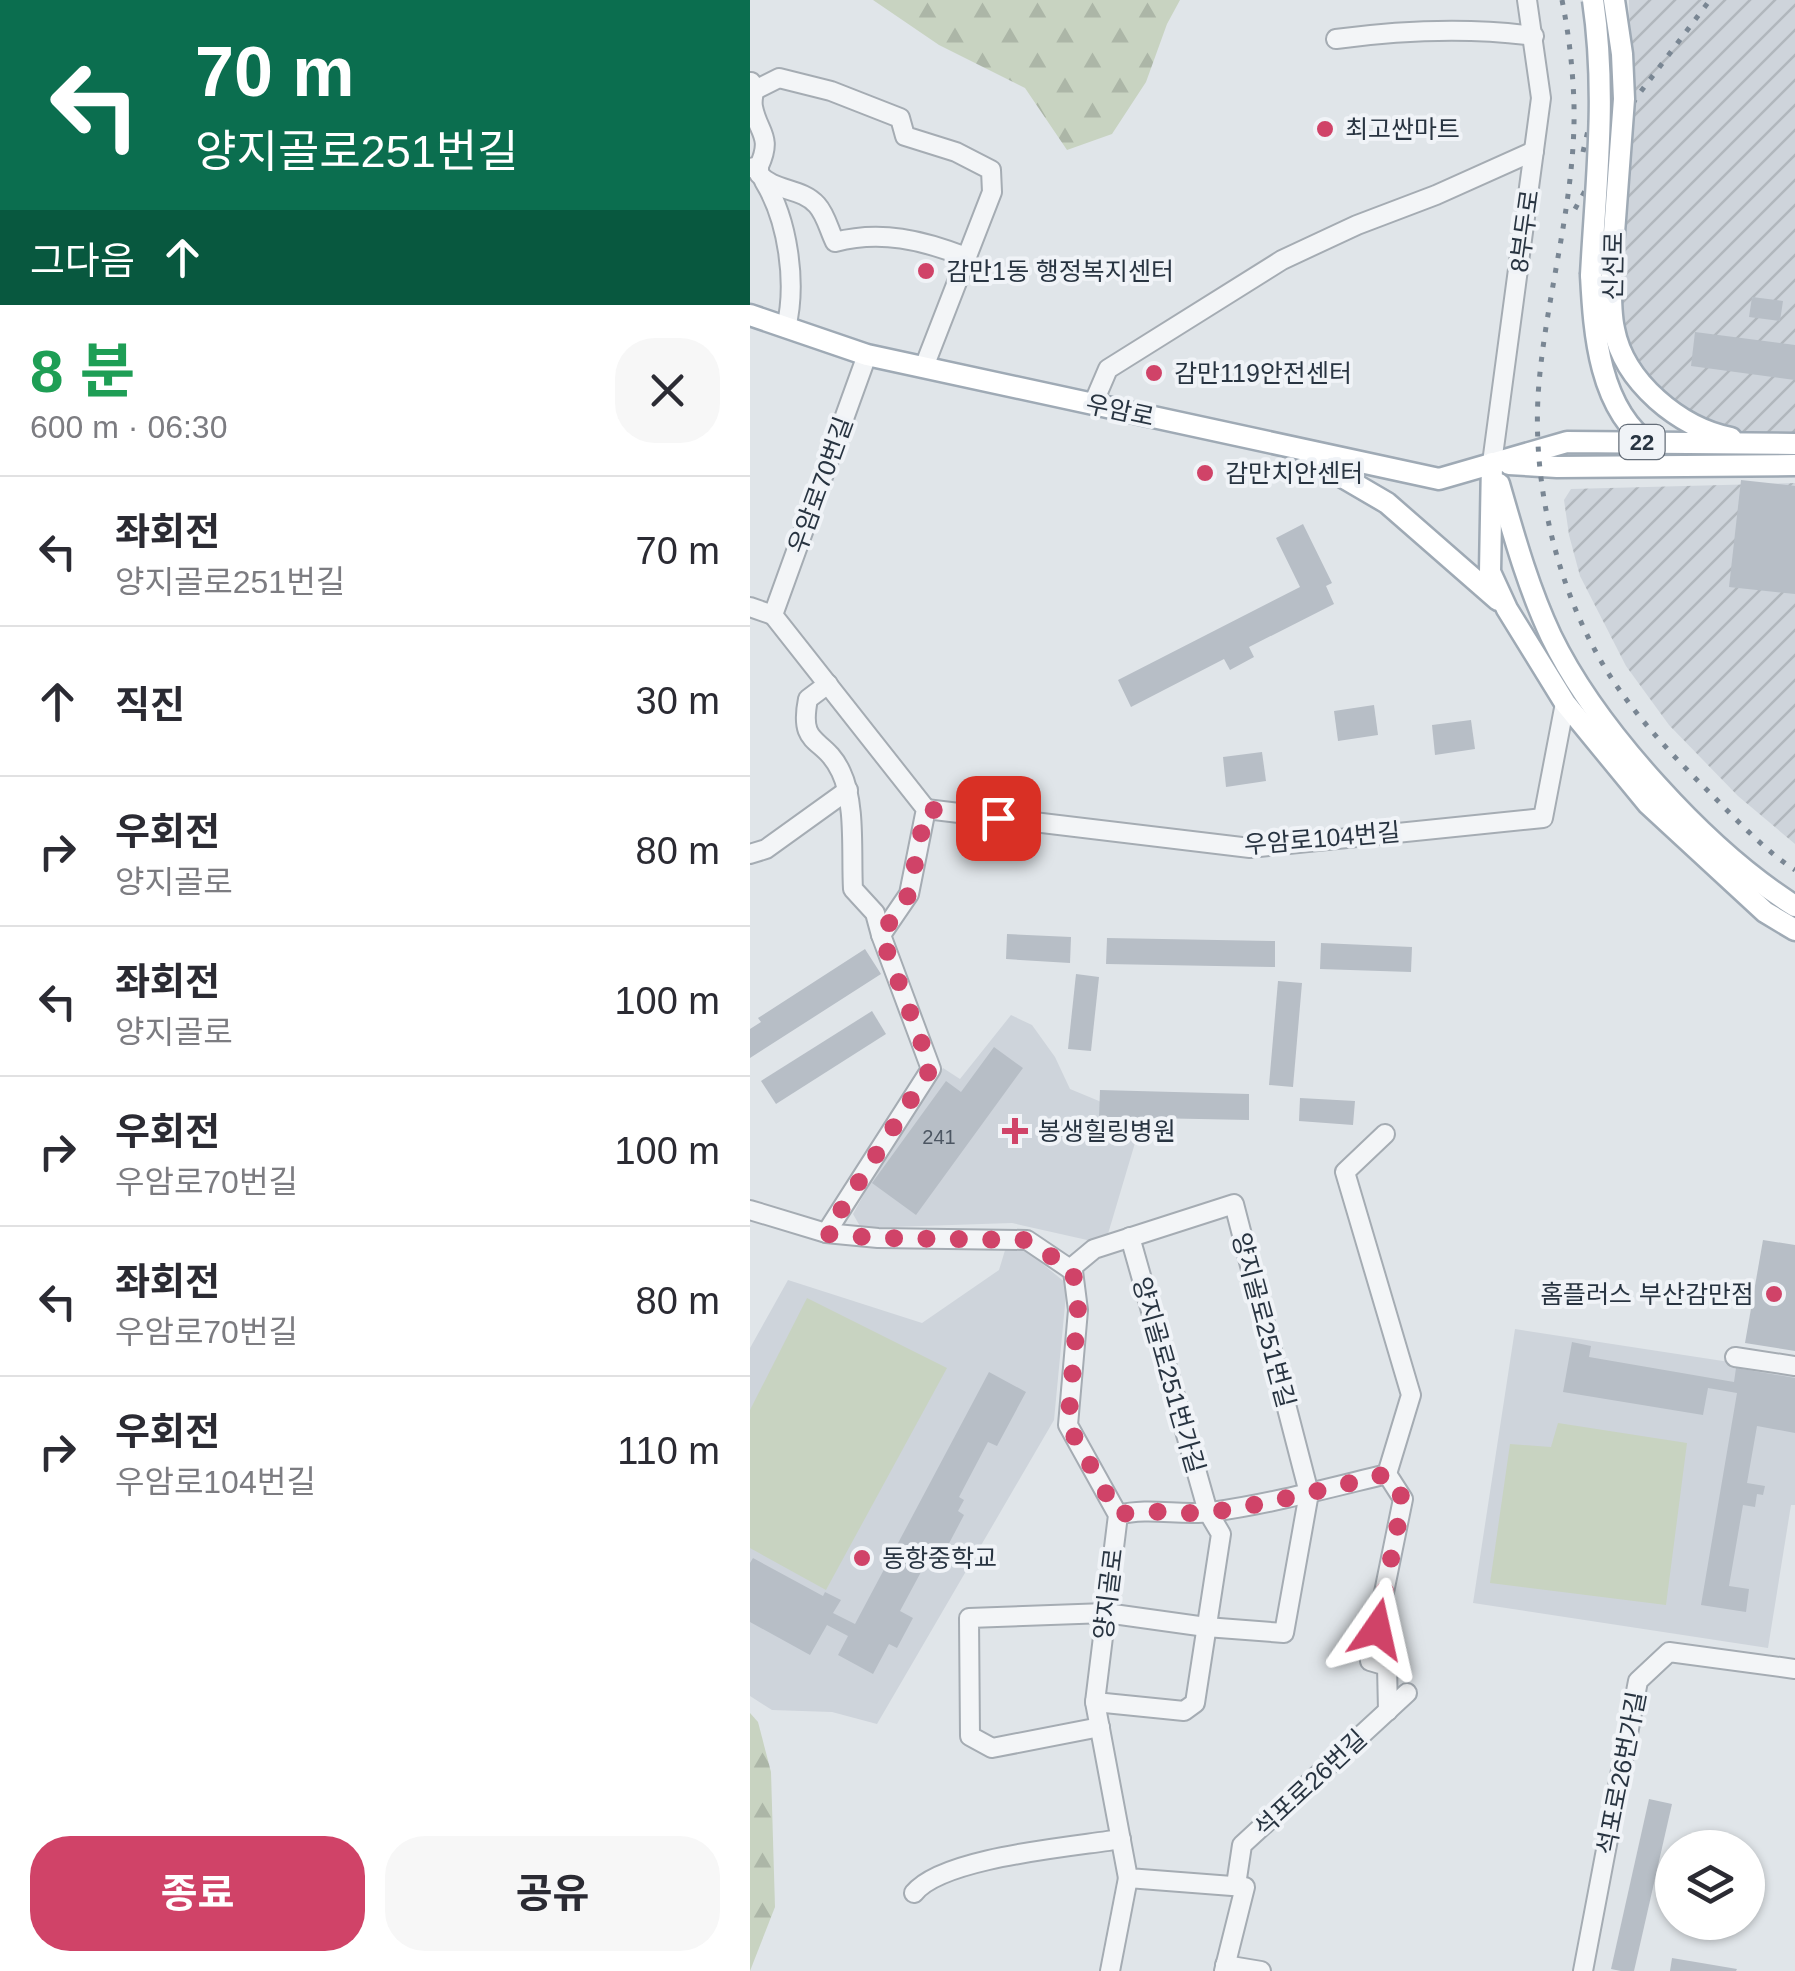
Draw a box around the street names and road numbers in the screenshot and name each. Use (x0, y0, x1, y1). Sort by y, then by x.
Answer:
street label: 8부두로 (1504, 188, 1544, 274)
street label: 신선로 (1598, 231, 1628, 301)
street label: 우암로 (1083, 389, 1157, 431)
street label: 우암로70번길 (782, 413, 858, 557)
road number: 22 (1620, 425, 1664, 459)
street label: 우암로104번길 (1243, 817, 1401, 859)
street label: 양지골로251번길 (1227, 1230, 1301, 1410)
street label: 양지골로251번가길 (1128, 1274, 1210, 1476)
street label: 양지골로 (1088, 1547, 1128, 1641)
street label: 석포로26번가길 (1591, 1689, 1651, 1857)
street label: 석포로26번길 (1248, 1724, 1372, 1842)

